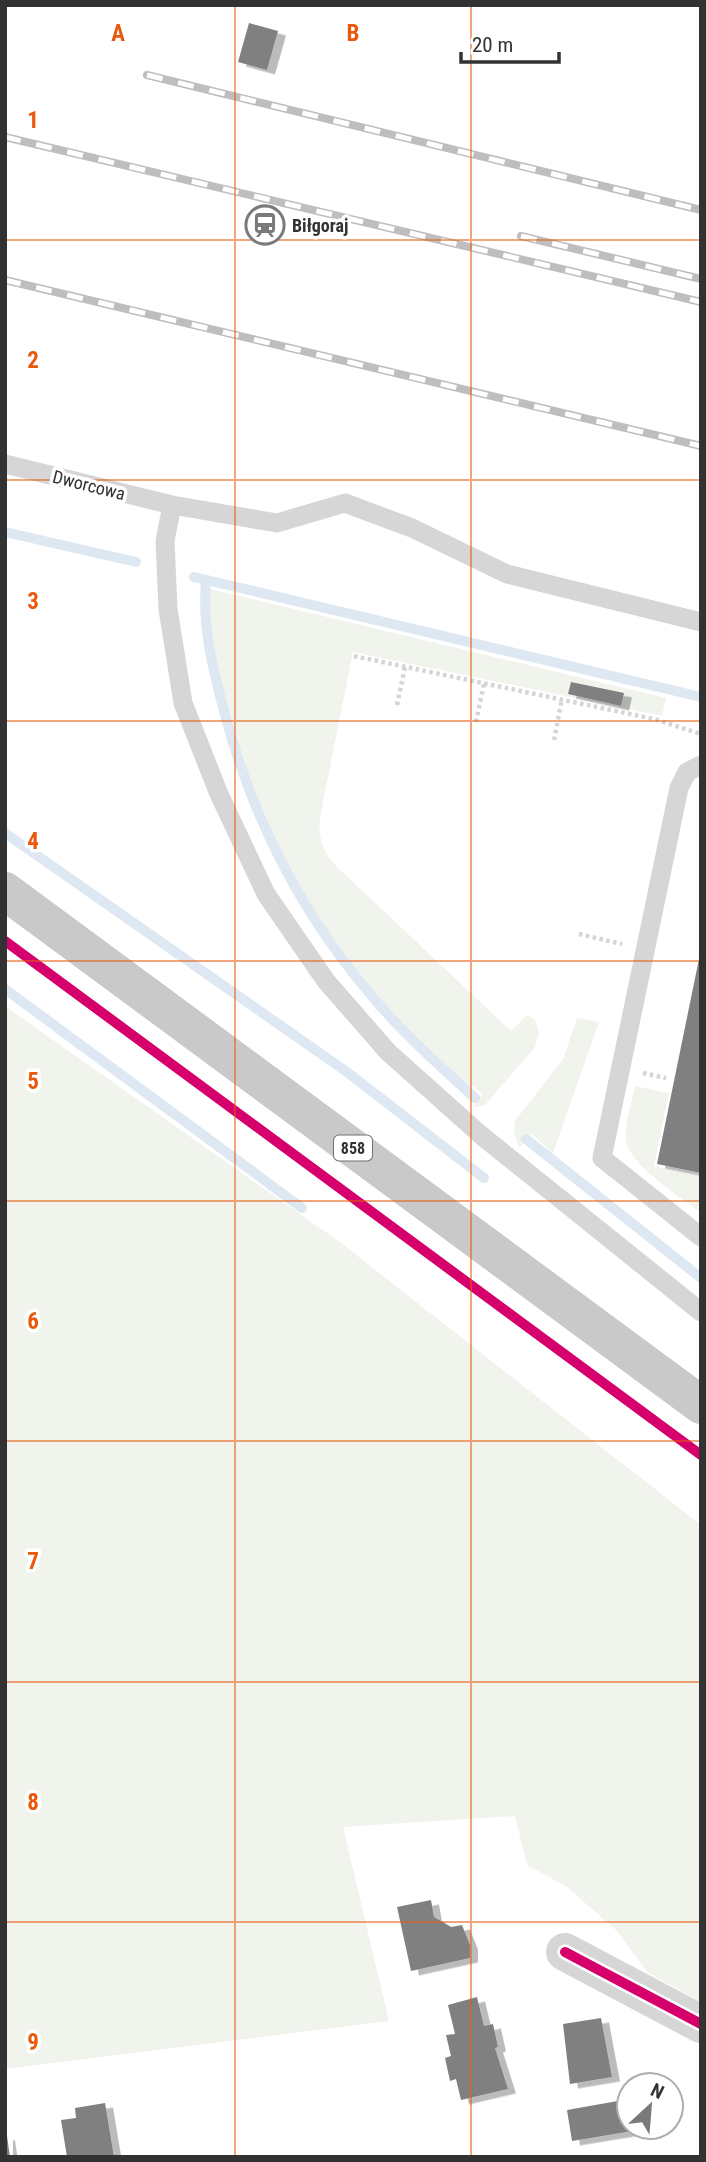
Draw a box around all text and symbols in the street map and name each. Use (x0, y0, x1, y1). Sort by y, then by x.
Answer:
text: A (111, 20, 125, 47)
text: B (347, 20, 359, 47)
scale bar (461, 21, 559, 65)
text: 20 m (472, 33, 513, 57)
text: 1 (27, 107, 39, 134)
station icon: Biłgoraj (244, 204, 286, 246)
place label: Biłgoraj (292, 215, 348, 236)
text: 2 (27, 347, 39, 374)
street label: Dworcowa (51, 466, 127, 504)
text: 3 (27, 588, 39, 615)
text: 4 (27, 828, 39, 855)
text: 5 (27, 1068, 39, 1095)
road number: 858 (334, 1136, 372, 1160)
text: 6 (27, 1308, 39, 1335)
text: 7 (27, 1548, 39, 1575)
text: 8 (27, 1789, 39, 1816)
text: 9 (27, 2029, 39, 2056)
north arrow (615, 2071, 685, 2141)
text: N (647, 2078, 668, 2104)

